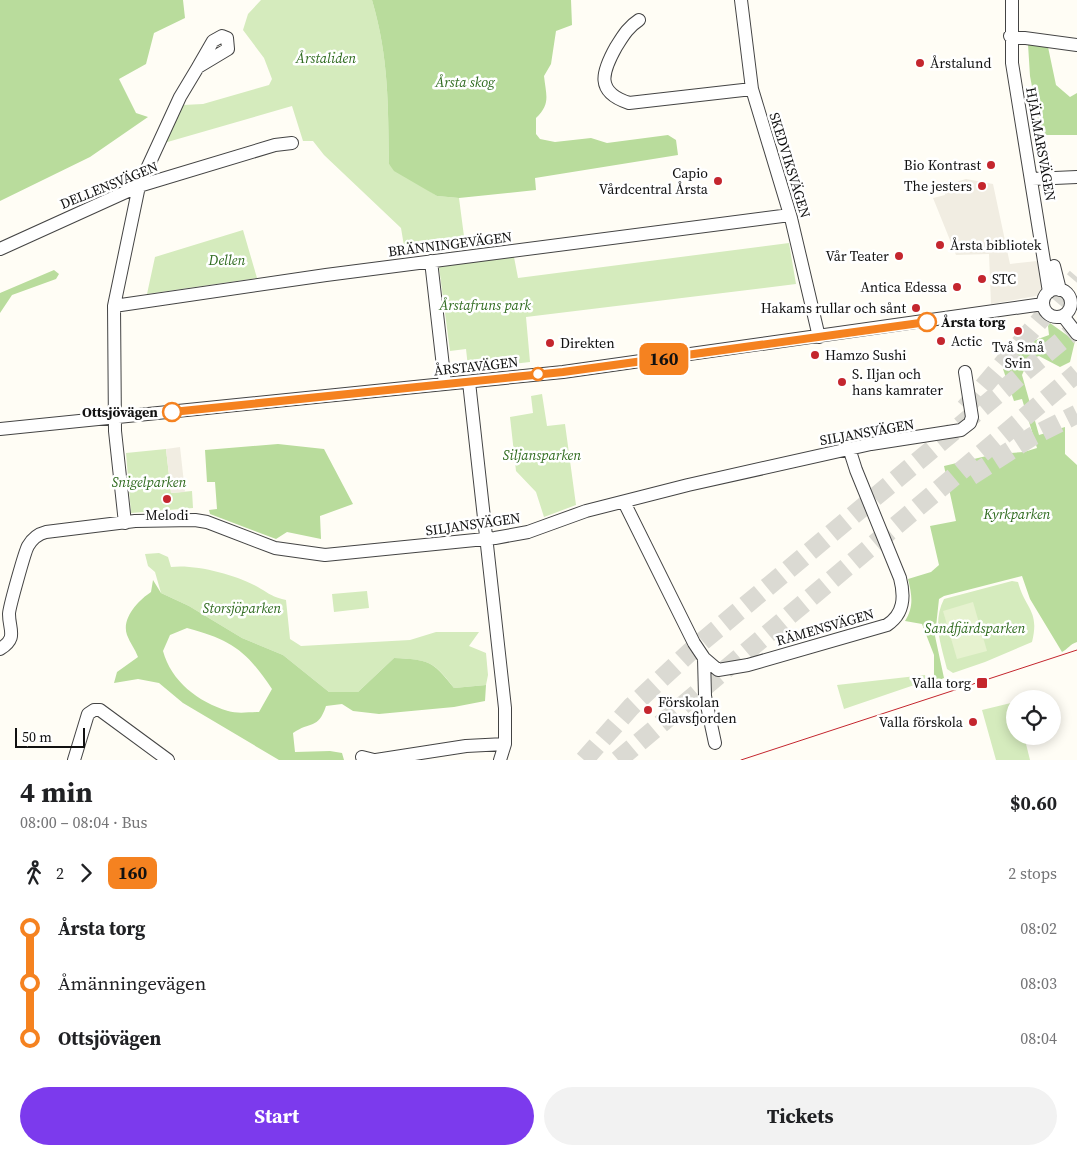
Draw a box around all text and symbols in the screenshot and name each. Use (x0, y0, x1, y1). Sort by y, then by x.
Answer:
park label: Årstaliden (295, 48, 356, 68)
place label: Årstalund (930, 53, 992, 73)
marker: Årstalund (914, 57, 926, 69)
park label: Årsta skog (434, 72, 496, 92)
street label: HJÄLMARSVÄGEN (1021, 85, 1061, 203)
street label: SKEDVIKSVÄGEN (764, 110, 816, 220)
place label: Bio Kontrast (904, 155, 981, 175)
street label: DELLENSVÄGEN (57, 156, 161, 214)
marker: Bio Kontrast (985, 159, 997, 171)
place label: Capio Vårdcentral Årsta (599, 163, 709, 199)
marker: Capio Vårdcentral Årsta (712, 175, 724, 187)
place label: The jesters (904, 176, 972, 196)
marker: The jesters (976, 180, 988, 192)
street label: BRÄNNINGEVÄGEN (387, 226, 513, 262)
place label: Årsta bibliotek (950, 235, 1042, 255)
marker: Årsta bibliotek (934, 239, 946, 251)
place label: Vår Teater (826, 246, 889, 266)
park label: Dellen (208, 250, 245, 270)
marker: Vår Teater (893, 250, 905, 262)
place label: STC (992, 269, 1016, 289)
marker: STC (976, 273, 988, 285)
place label: Antica Edessa (861, 277, 948, 297)
marker: Antica Edessa (951, 281, 963, 293)
park label: Årstafruns park (438, 295, 531, 315)
place label: Hakams rullar och sånt (761, 298, 906, 318)
marker: Hakams rullar och sånt (910, 302, 922, 314)
marker: Årsta torg (917, 312, 937, 332)
place label: Årsta torg (941, 312, 1006, 332)
marker: Två Små Svin (1012, 325, 1024, 337)
place label: Actic (951, 331, 983, 351)
place label: Direkten (560, 333, 615, 353)
marker: Actic (935, 335, 947, 347)
marker: Direkten (544, 337, 556, 349)
place label: Två Små Svin (992, 337, 1045, 373)
line badge: 160 (635, 343, 693, 375)
place label: Hamzo Sushi (825, 345, 906, 365)
text: 160 (649, 346, 679, 371)
marker: Hamzo Sushi (809, 349, 821, 361)
street label: ÅRSTAVÄGEN (433, 352, 519, 380)
place label: S. Iljan och hans kamrater (852, 364, 943, 400)
unlabelled marker (531, 367, 545, 381)
marker: S. Iljan och hans kamrater (836, 376, 848, 388)
place label: Ottsjövägen (82, 402, 158, 422)
marker: Ottsjövägen (162, 402, 182, 422)
street label: SILJANSVÄGEN (818, 414, 916, 450)
park label: Siljansparken (503, 445, 581, 465)
park label: Snigelparken (112, 472, 186, 492)
marker: Melodi (161, 493, 173, 505)
park label: Kyrkparken (982, 504, 1051, 524)
place label: Melodi (145, 505, 189, 525)
street label: SILJANSVÄGEN (424, 507, 522, 541)
park label: Storsjöparken (203, 598, 281, 618)
street label: RÄMENSVÄGEN (774, 603, 876, 651)
park label: Sandfjärdsparken (925, 618, 1026, 638)
place label: Valla torg (912, 673, 971, 693)
marker: Valla torg (975, 676, 989, 690)
map controls (1006, 690, 1061, 745)
button: locate (1006, 690, 1061, 745)
place label: Förskolan Glavsfjorden (658, 692, 737, 728)
marker: Förskolan Glavsfjorden (642, 704, 654, 716)
place label: Valla förskola (879, 712, 964, 732)
marker: Valla förskola (967, 716, 979, 728)
scale bar (15, 725, 85, 748)
text: 50 m (22, 727, 52, 747)
text: 4 min (20, 773, 93, 811)
text: $0.60 (1010, 790, 1057, 816)
text: 08:00 – 08:04 · Bus (20, 811, 148, 833)
icon: walk (20, 859, 48, 887)
icon: forward (72, 859, 100, 887)
text: 160 (118, 860, 147, 885)
text: 2 (56, 862, 64, 884)
text: 2 stops (1008, 862, 1057, 884)
text: Årsta torg (58, 915, 145, 941)
text: 08:02 (1020, 917, 1057, 939)
text: Åmänningevägen (58, 970, 206, 996)
text: 08:03 (1020, 972, 1057, 994)
text: Ottsjövägen (58, 1025, 161, 1051)
text: 08:04 (1020, 1027, 1057, 1049)
button: Start (20, 1087, 534, 1145)
button: Tickets (544, 1087, 1057, 1145)

